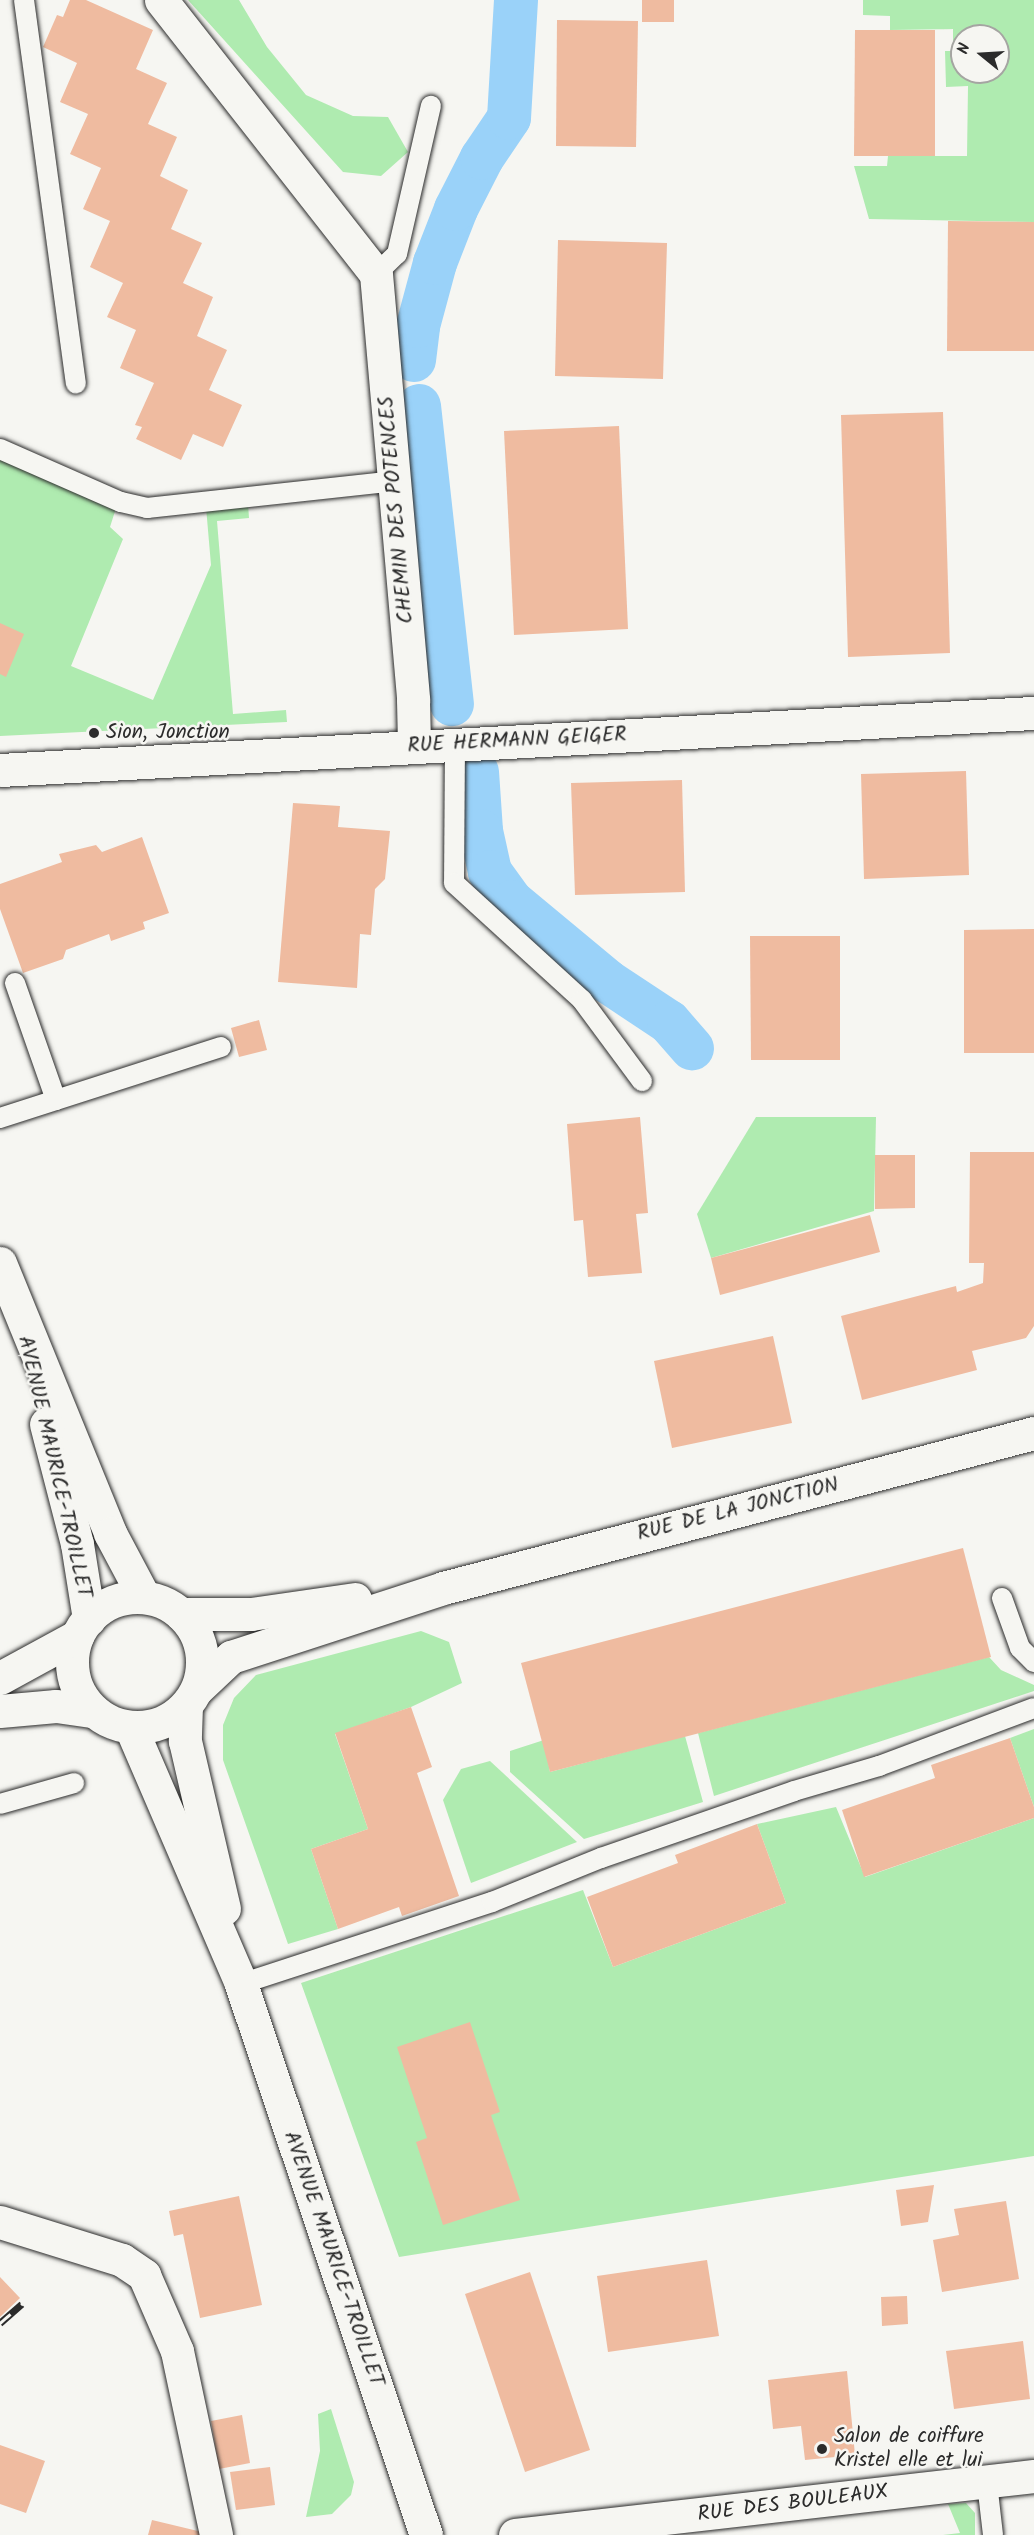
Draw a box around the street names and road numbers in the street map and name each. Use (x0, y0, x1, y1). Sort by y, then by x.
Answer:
street label: CHEMIN DES POTENCES (375, 395, 419, 625)
street label: RUE HERMANN GEIGER (407, 723, 627, 759)
street label: AVENUE MAURICE-TROILLET (12, 1333, 96, 1601)
street label: RUE DE LA JONCTION (635, 1473, 841, 1547)
street label: AVENUE MAURICE-TROILLET (277, 2128, 389, 2390)
street label: RUE DES BOULEAUX (696, 2480, 890, 2528)

